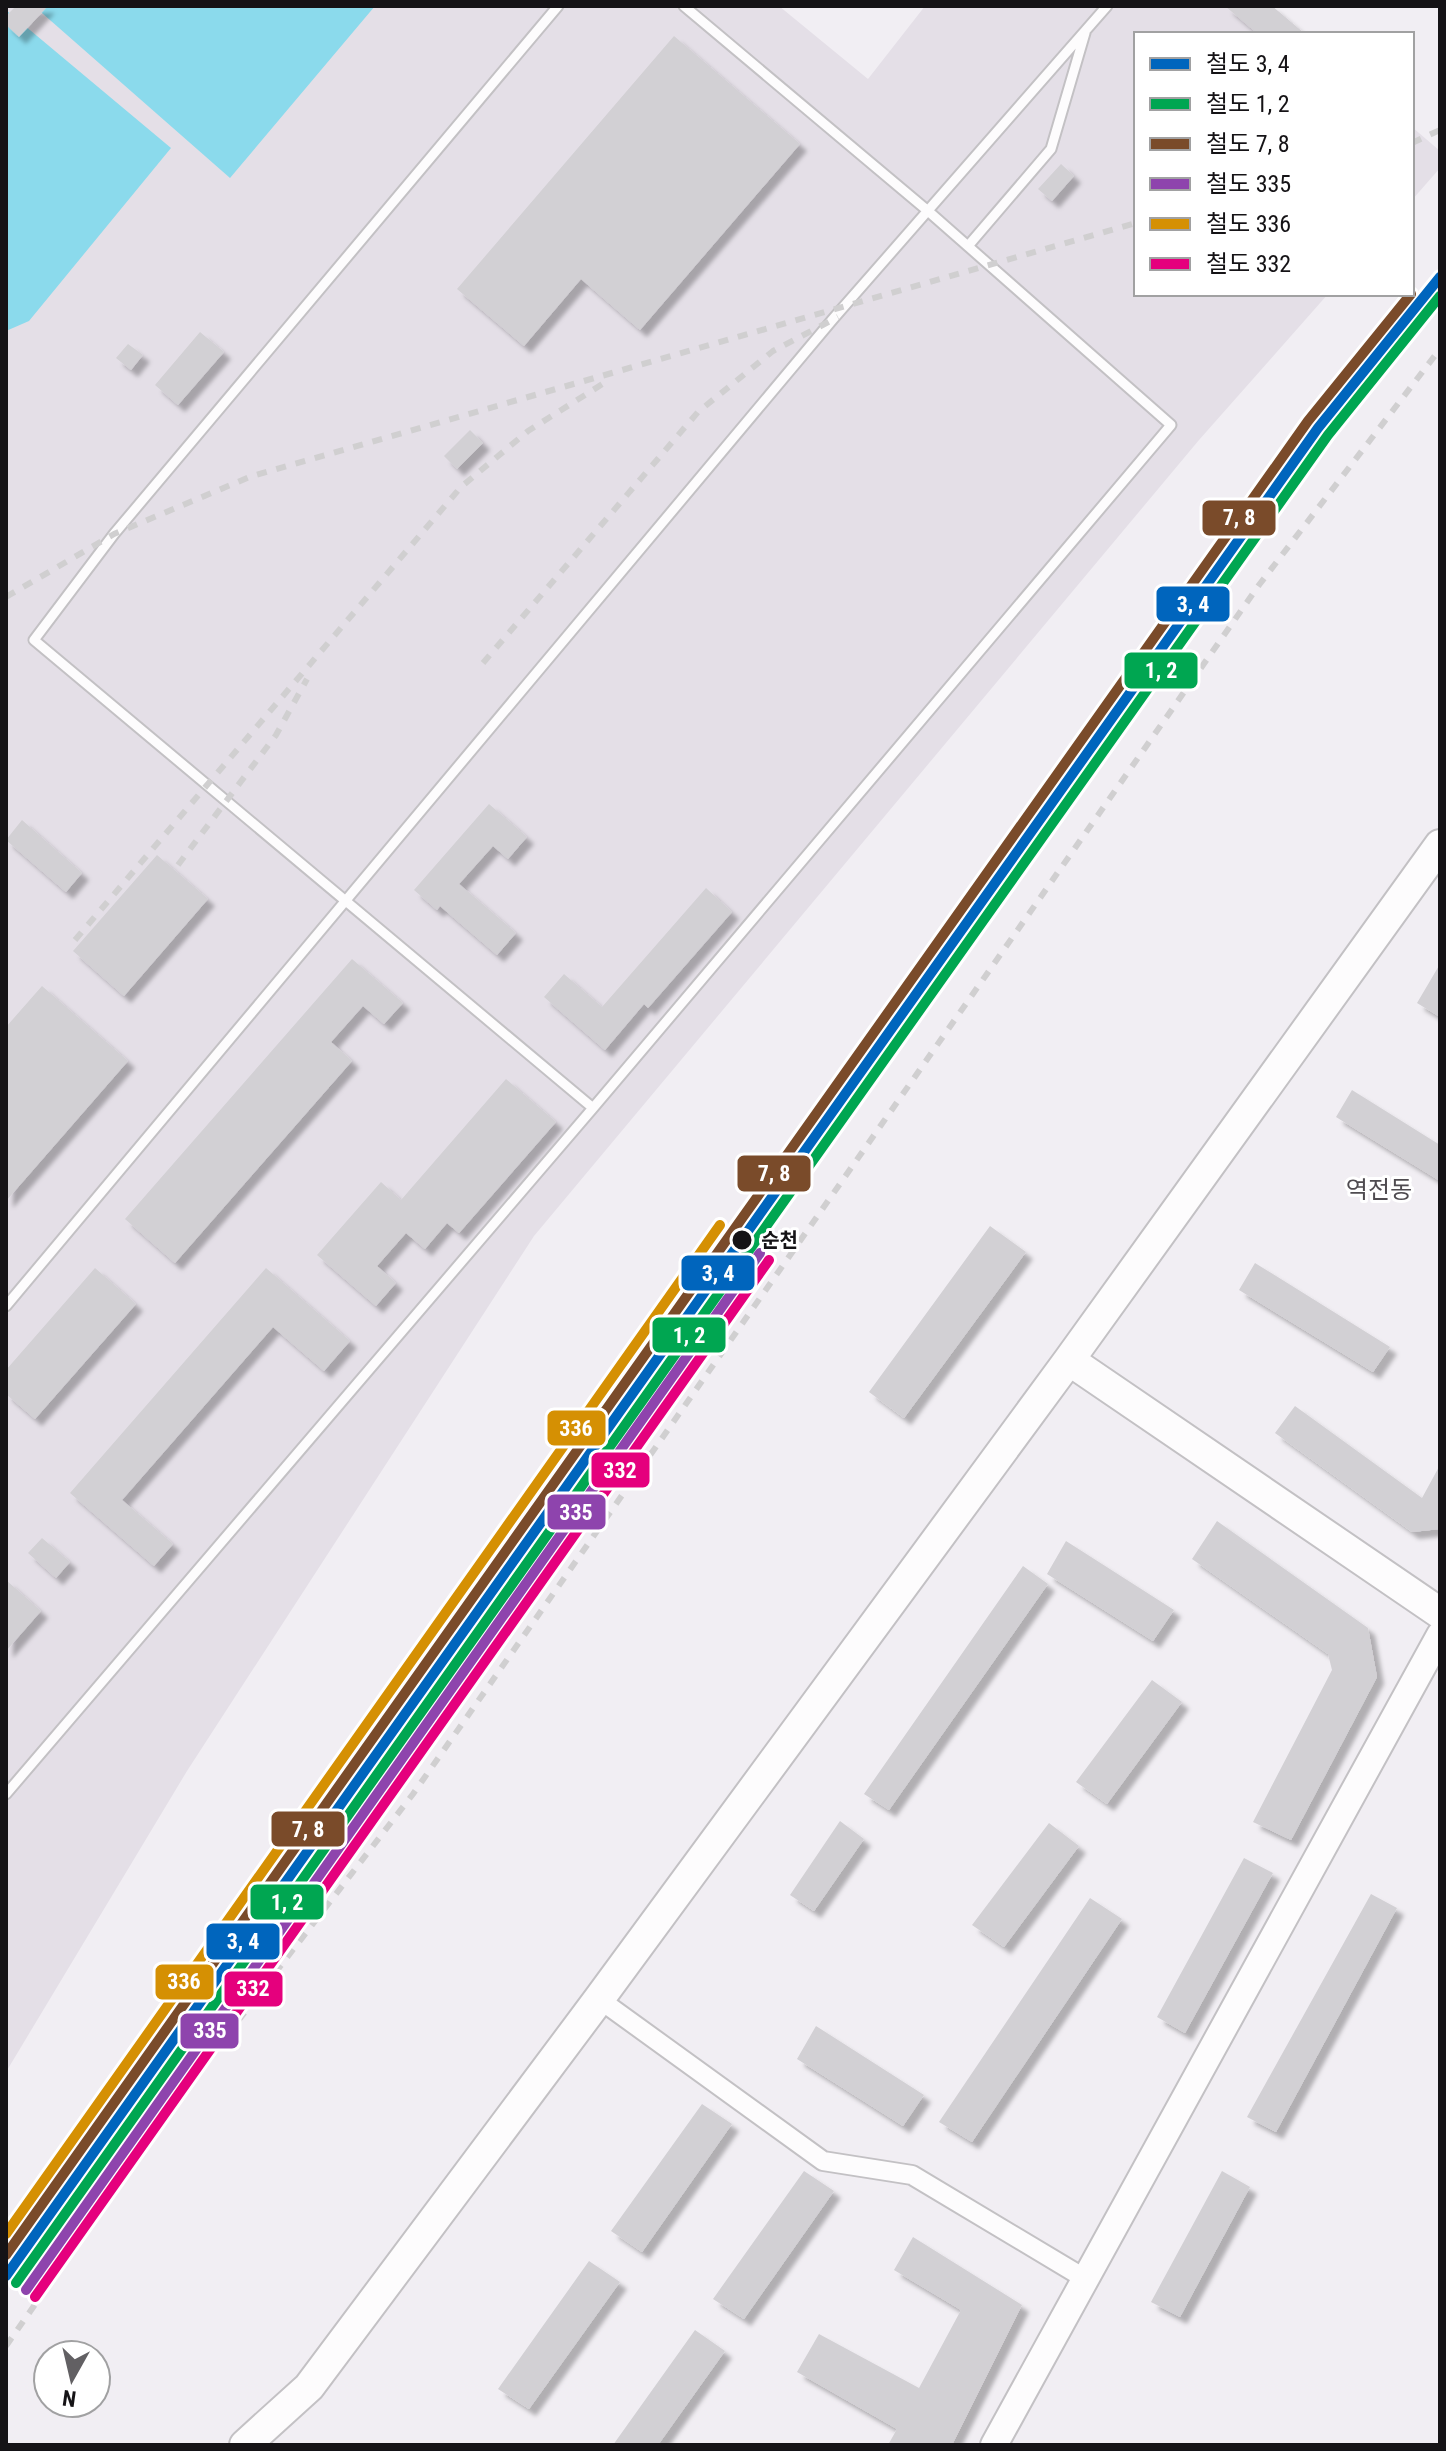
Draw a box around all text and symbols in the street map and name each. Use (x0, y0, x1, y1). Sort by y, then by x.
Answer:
legend (1134, 32, 1414, 296)
text: 철도 3, 4 (1206, 50, 1290, 78)
text: 철도 1, 2 (1206, 90, 1290, 118)
text: 철도 7, 8 (1206, 130, 1290, 158)
text: 철도 335 (1206, 170, 1291, 198)
text: 철도 336 (1206, 210, 1291, 238)
text: 철도 332 (1206, 250, 1291, 278)
line badge: 7, 8 (1201, 499, 1277, 537)
text: 7, 8 (1223, 505, 1255, 530)
line badge: 3, 4 (1155, 585, 1231, 623)
text: 3, 4 (1177, 592, 1209, 617)
line badge: 1, 2 (1123, 651, 1199, 690)
text: 1, 2 (1145, 658, 1177, 683)
line badge: 7, 8 (736, 1154, 812, 1193)
text: 7, 8 (758, 1161, 790, 1186)
district label: 역전동 (1346, 1176, 1412, 1204)
marker: 순천 (730, 1228, 754, 1252)
place label: 순천 (761, 1228, 798, 1252)
line badge: 3, 4 (680, 1254, 756, 1292)
text: 3, 4 (702, 1261, 734, 1286)
line badge: 1, 2 (651, 1316, 727, 1354)
text: 1, 2 (673, 1323, 705, 1348)
line badge: 336 (546, 1409, 607, 1447)
text: 336 (559, 1416, 593, 1441)
line badge: 332 (590, 1451, 651, 1489)
text: 332 (603, 1458, 637, 1483)
line badge: 335 (546, 1493, 607, 1531)
text: 335 (559, 1500, 593, 1525)
line badge: 7, 8 (270, 1810, 346, 1848)
text: 7, 8 (292, 1817, 324, 1842)
line badge: 1, 2 (249, 1883, 325, 1921)
text: 1, 2 (271, 1890, 303, 1915)
line badge: 3, 4 (205, 1922, 281, 1961)
text: 3, 4 (227, 1929, 259, 1954)
line badge: 336 (154, 1963, 215, 2001)
text: 336 (167, 1969, 201, 1994)
line badge: 332 (223, 1970, 284, 2008)
text: 332 (236, 1976, 270, 2001)
line badge: 335 (179, 2012, 240, 2050)
text: 335 (193, 2018, 227, 2043)
north arrow (32, 2339, 112, 2419)
text: N (61, 2385, 78, 2412)

